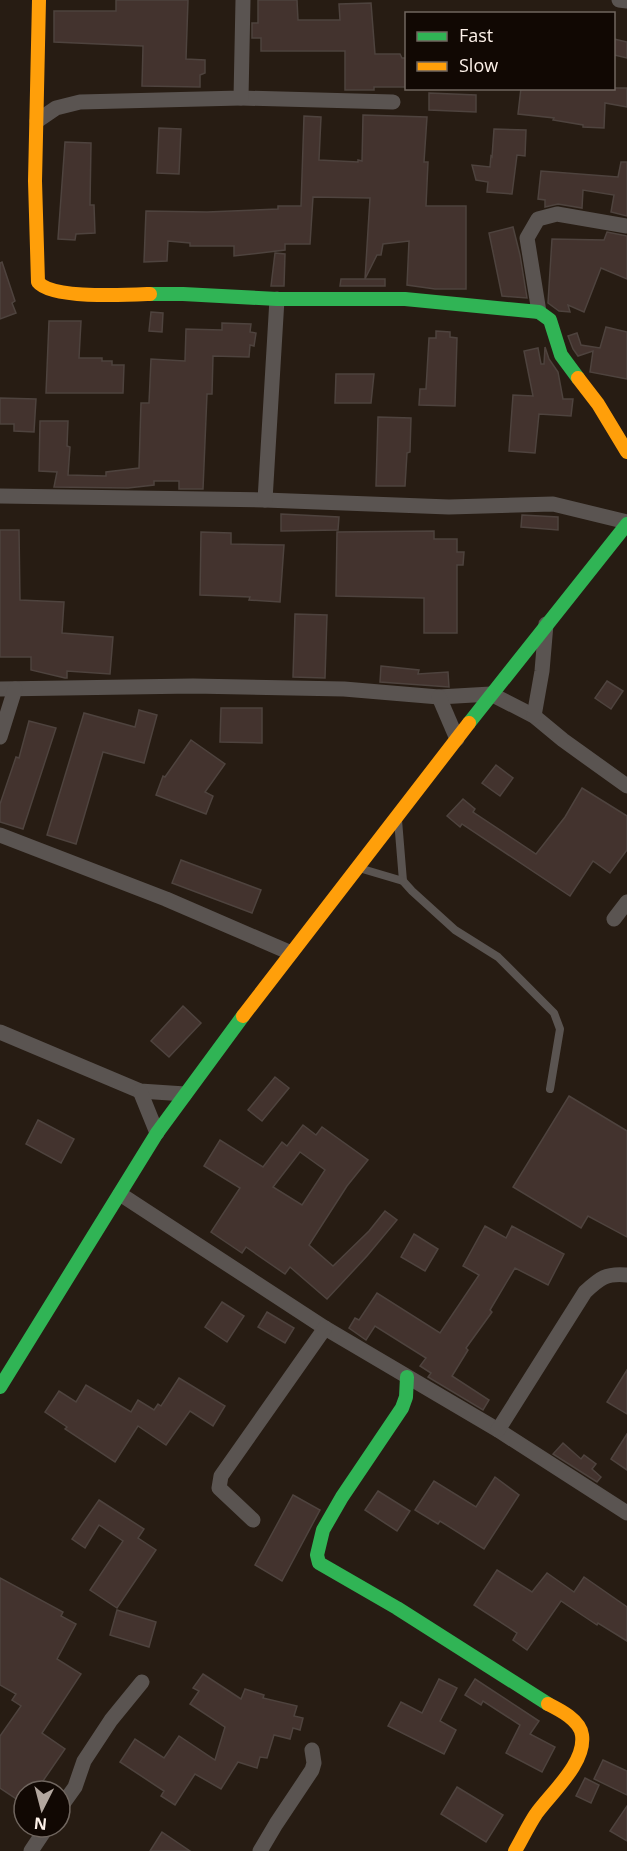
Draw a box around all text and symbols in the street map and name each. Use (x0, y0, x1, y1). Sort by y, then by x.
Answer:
legend (405, 12, 615, 90)
text: Fast (459, 23, 493, 47)
text: Slow (459, 53, 498, 77)
north arrow (12, 1779, 72, 1839)
text: N (33, 1812, 48, 1836)

